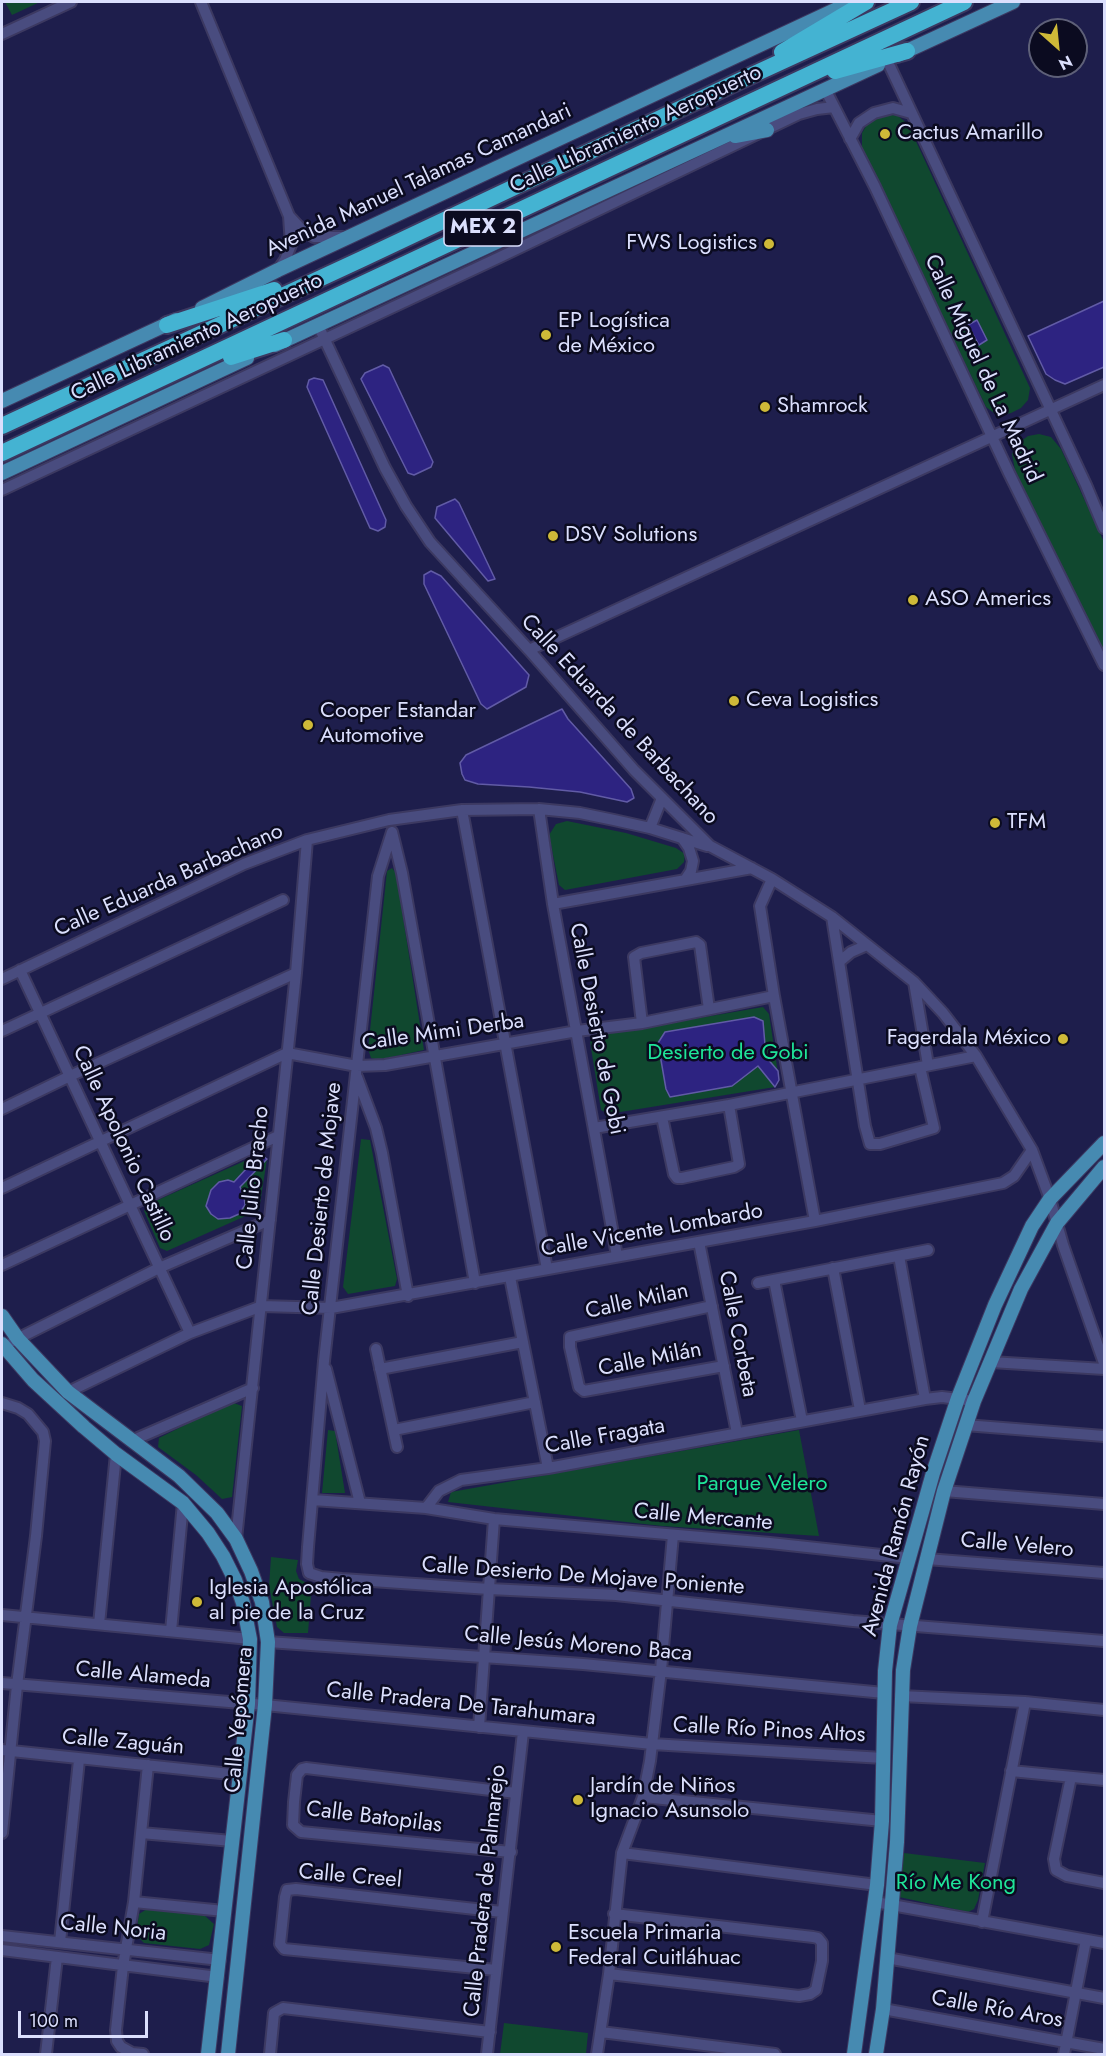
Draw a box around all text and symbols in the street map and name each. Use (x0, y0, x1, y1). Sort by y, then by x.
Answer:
north arrow (1028, 18, 1088, 78)
text: N (1055, 50, 1076, 76)
street label: Calle Libramiento Aeropuerto (506, 60, 766, 200)
street label: Avenida Manuel Talamas Camandari (262, 98, 576, 264)
place label: Cactus Amarillo (897, 121, 1043, 147)
marker: Cactus Amarillo (878, 127, 892, 141)
road number: MEX 2 (444, 210, 522, 246)
place label: FWS Logistics (626, 231, 757, 257)
marker: FWS Logistics (762, 237, 776, 251)
street label: Calle Miguel de La Madrid (918, 251, 1046, 487)
street label: Calle Libramiento Aeropuerto (67, 268, 327, 408)
place label: EP Logística de México (558, 309, 670, 360)
marker: EP Logística de México (539, 328, 553, 342)
place label: Shamrock (777, 394, 868, 420)
marker: Shamrock (758, 400, 772, 414)
place label: DSV Solutions (565, 523, 697, 549)
marker: DSV Solutions (546, 529, 560, 543)
place label: ASO Americs (925, 587, 1051, 613)
marker: ASO Americs (906, 593, 920, 607)
street label: Calle Eduarda de Barbachano (515, 609, 723, 831)
place label: Ceva Logistics (746, 688, 878, 714)
marker: Ceva Logistics (727, 694, 741, 708)
place label: Cooper Estandar Automotive (320, 699, 476, 750)
marker: Cooper Estandar Automotive (301, 718, 315, 732)
place label: TFM (1007, 810, 1046, 836)
marker: TFM (988, 816, 1002, 830)
street label: Calle Eduarda Barbachano (51, 819, 287, 943)
street label: Calle Desierto de Gobi (563, 921, 629, 1137)
street label: Calle Mimi Derba (360, 1009, 526, 1057)
place label: Fagerdala México (887, 1026, 1051, 1052)
marker: Fagerdala México (1056, 1032, 1070, 1046)
park label: Desierto de Gobi (647, 1041, 809, 1067)
street label: Calle Apolonio Castillo (66, 1042, 180, 1246)
street label: Calle Desierto de Mojave (298, 1081, 348, 1317)
street label: Calle Julio Bracho (232, 1105, 276, 1271)
street label: Calle Vicente Lombardo (539, 1198, 765, 1264)
street label: Calle Corbeta (712, 1269, 762, 1399)
street label: Calle Milan (583, 1278, 691, 1326)
street label: Calle Milán (596, 1337, 704, 1383)
street label: Calle Fragata (543, 1413, 667, 1461)
street label: Avenida Ramón Rayón (857, 1433, 937, 1639)
park label: Parque Velero (697, 1472, 827, 1498)
street label: Calle Mercante (632, 1499, 774, 1537)
street label: Calle Velero (959, 1528, 1075, 1564)
street label: Calle Desierto De Mojave Poniente (421, 1553, 745, 1601)
place label: Iglesia Apostólica al pie de la Cruz (209, 1576, 372, 1628)
marker: Iglesia Apostólica al pie de la Cruz (190, 1595, 204, 1609)
street label: Calle Jesús Moreno Baca (463, 1622, 693, 1668)
street label: Calle Yepómera (220, 1646, 260, 1794)
street label: Calle Alameda (74, 1657, 212, 1695)
street label: Calle Pradera De Tarahumara (325, 1678, 597, 1732)
street label: Calle Río Pinos Altos (672, 1713, 866, 1749)
street label: Calle Zaguán (61, 1725, 185, 1761)
street label: Calle Pradera de Palmarejo (460, 1764, 512, 2018)
place label: Jardín de Niños Ignacio Asunsolo (590, 1774, 749, 1826)
marker: Jardín de Niños Ignacio Asunsolo (571, 1793, 585, 1807)
street label: Calle Batopilas (305, 1797, 443, 1839)
street label: Calle Creel (297, 1859, 403, 1895)
park label: Río Me Kong (896, 1871, 1016, 1897)
street label: Calle Noria (59, 1910, 167, 1948)
place label: Escuela Primaria Federal Cuitláhuac (568, 1921, 741, 1972)
marker: Escuela Primaria Federal Cuitláhuac (549, 1940, 563, 1954)
street label: Calle Río Aros (929, 1985, 1065, 2035)
scale bar (21, 1999, 152, 2037)
text: 100 m (29, 2008, 78, 2034)

